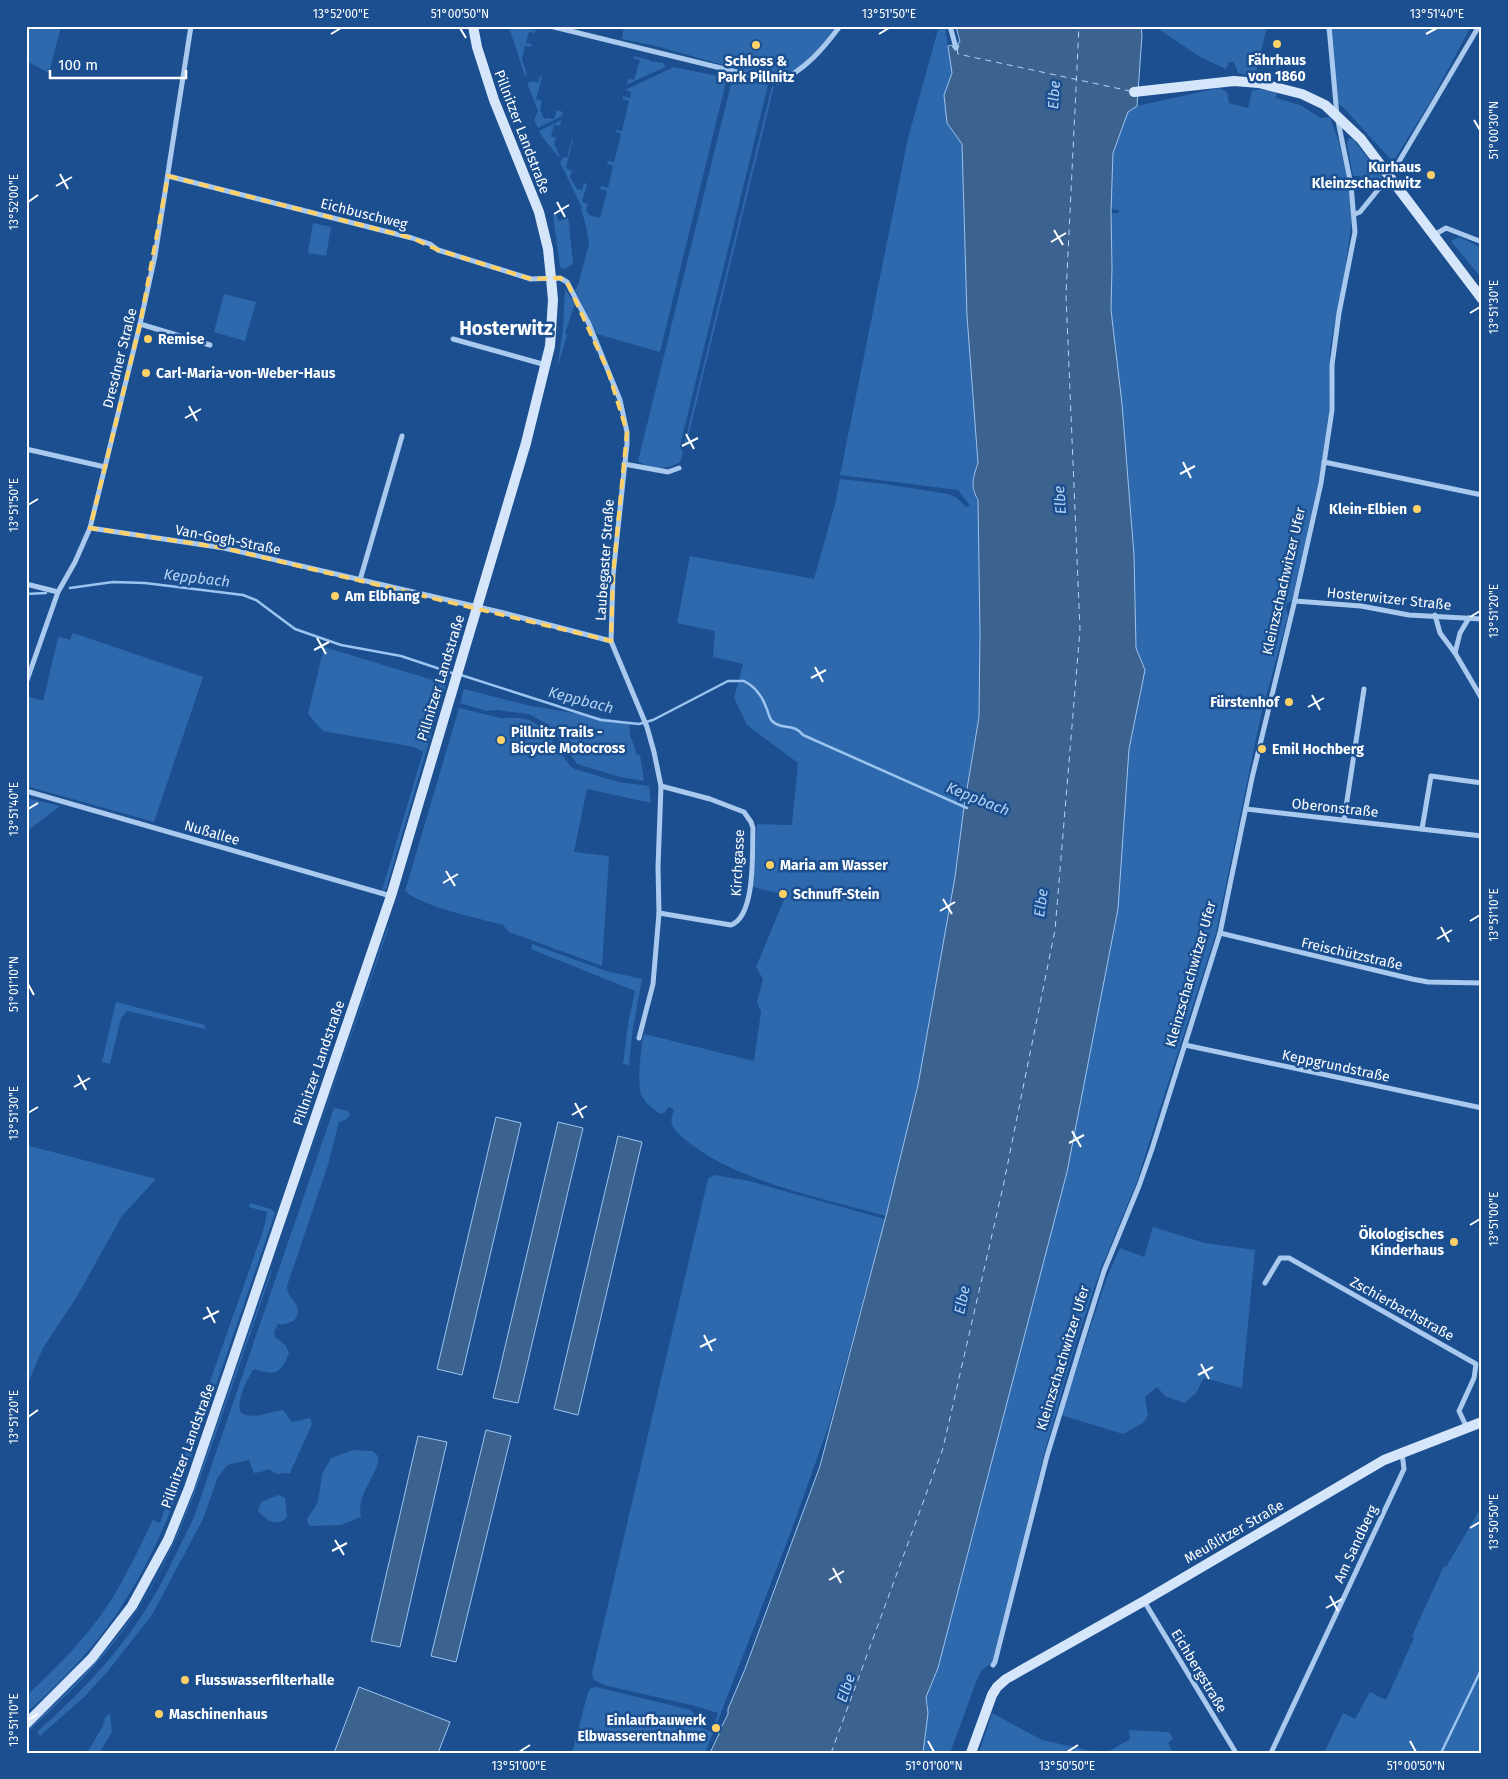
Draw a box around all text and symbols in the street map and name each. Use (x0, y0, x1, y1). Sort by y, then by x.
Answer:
text: 13°52'00"E (313, 7, 369, 21)
text: 51°00'50"N (431, 7, 489, 21)
text: 13°51'50"E (862, 7, 916, 21)
text: 13°51'40"E (1410, 7, 1464, 21)
marker: Fährhaus von 1860 (1271, 38, 1283, 50)
marker: Schloss & Park Pillnitz (750, 39, 762, 51)
scale bar (50, 48, 186, 80)
place label: Fährhaus von 1860 (1247, 52, 1306, 85)
place label: Schloss & Park Pillnitz (718, 53, 795, 86)
text: 100 m (58, 56, 98, 74)
street label: Pillnitzer Landstraße (491, 68, 553, 196)
water label: Elbe (1044, 80, 1064, 110)
text: 51°00'30"N (1487, 101, 1501, 159)
place label: Kurhaus Kleinzschachwitz (1312, 159, 1422, 192)
marker: Kurhaus Kleinzschachwitz (1425, 169, 1437, 181)
text: 13°52'00"E (7, 174, 21, 230)
street label: Eichbuschweg (319, 195, 410, 233)
text: 13°51'30"E (1487, 280, 1501, 334)
street label: Dresdner Straße (99, 306, 141, 410)
district label: Hosterwitz (459, 317, 553, 340)
place label: Remise (158, 331, 205, 348)
marker: Remise (142, 333, 154, 345)
place label: Carl-Maria-von-Weber-Haus (156, 365, 336, 382)
marker: Carl-Maria-von-Weber-Haus (140, 367, 152, 379)
text: 13°51'50"E (7, 478, 21, 532)
water label: Elbe (1050, 485, 1070, 515)
street label: Laubegaster Straße (592, 498, 618, 622)
place label: Klein-Elbien (1329, 501, 1407, 518)
marker: Klein-Elbien (1411, 503, 1423, 515)
street label: Kleinzschachwitzer Ufer (1259, 505, 1309, 656)
street label: Van-Gogh-Straße (174, 521, 282, 559)
water label: Keppbach (163, 565, 231, 591)
street label: Hosterwitzer Straße (1326, 584, 1452, 614)
text: 13°51'20"E (1487, 584, 1501, 638)
place label: Am Elbhang (344, 588, 420, 605)
marker: Am Elbhang (329, 590, 341, 602)
street label: Pillnitzer Landstraße (414, 613, 468, 743)
water label: Keppbach (546, 683, 616, 717)
place label: Fürstenhof (1210, 694, 1281, 711)
marker: Fürstenhof (1283, 696, 1295, 708)
place label: Pillnitz Trails - Bicycle Motocross (511, 724, 626, 757)
marker: Pillnitz Trails - Bicycle Motocross (495, 734, 507, 746)
place label: Emil Hochberg (1272, 741, 1364, 758)
marker: Emil Hochberg (1256, 743, 1268, 755)
water label: Keppbach (944, 778, 1012, 820)
text: 13°51'40"E (7, 782, 21, 836)
street label: Oberonstraße (1291, 795, 1379, 821)
street label: Nußallee (182, 817, 242, 849)
street label: Kirchgasse (728, 829, 748, 897)
place label: Maria am Wasser (780, 857, 888, 874)
marker: Maria am Wasser (764, 859, 776, 871)
place label: Schnuff-Stein (793, 886, 880, 903)
water label: Elbe (1030, 887, 1052, 918)
marker: Schnuff-Stein (777, 888, 789, 900)
text: 13°51'10"E (1487, 888, 1501, 942)
street label: Kleinzschachwitzer Ufer (1162, 899, 1220, 1049)
street label: Freischützstraße (1300, 934, 1404, 974)
text: 51°01'10"N (7, 956, 21, 1012)
street label: Pillnitzer Landstraße (290, 998, 348, 1128)
street label: Keppgrundstraße (1281, 1046, 1391, 1086)
text: 13°51'30"E (7, 1086, 21, 1140)
text: 13°51'00"E (1487, 1191, 1501, 1247)
place label: Ökologisches Kinderhaus (1359, 1225, 1444, 1259)
marker: Ökologisches Kinderhaus (1448, 1236, 1460, 1248)
street label: Zschierbachstraße (1347, 1273, 1457, 1345)
street label: Kleinzschachwitzer Ufer (1033, 1283, 1093, 1433)
water label: Elbe (950, 1284, 974, 1316)
street label: Pillnitzer Landstraße (158, 1381, 218, 1511)
text: 13°51'20"E (7, 1390, 21, 1444)
text: 13°50'50"E (1487, 1494, 1501, 1550)
street label: Meußlitzer Straße (1181, 1497, 1287, 1567)
street label: Am Sandberg (1331, 1502, 1382, 1586)
street label: Eichbergstraße (1167, 1626, 1231, 1716)
water label: Elbe (833, 1671, 859, 1704)
place label: Flusswasserfilterhalle (195, 1672, 335, 1689)
marker: Flusswasserfilterhalle (179, 1674, 191, 1686)
text: 13°51'10"E (7, 1693, 21, 1747)
place label: Maschinenhaus (169, 1706, 268, 1723)
marker: Maschinenhaus (153, 1708, 165, 1720)
place label: Einlaufbauwerk Elbwasserentnahme (577, 1712, 706, 1745)
marker: Einlaufbauwerk Elbwasserentnahme (710, 1722, 722, 1734)
text: 13°51'00"E (491, 1759, 547, 1773)
text: 51°01'00"N (905, 1759, 963, 1773)
text: 13°50'50"E (1039, 1759, 1095, 1773)
text: 51°00'50"N (1387, 1759, 1445, 1773)

